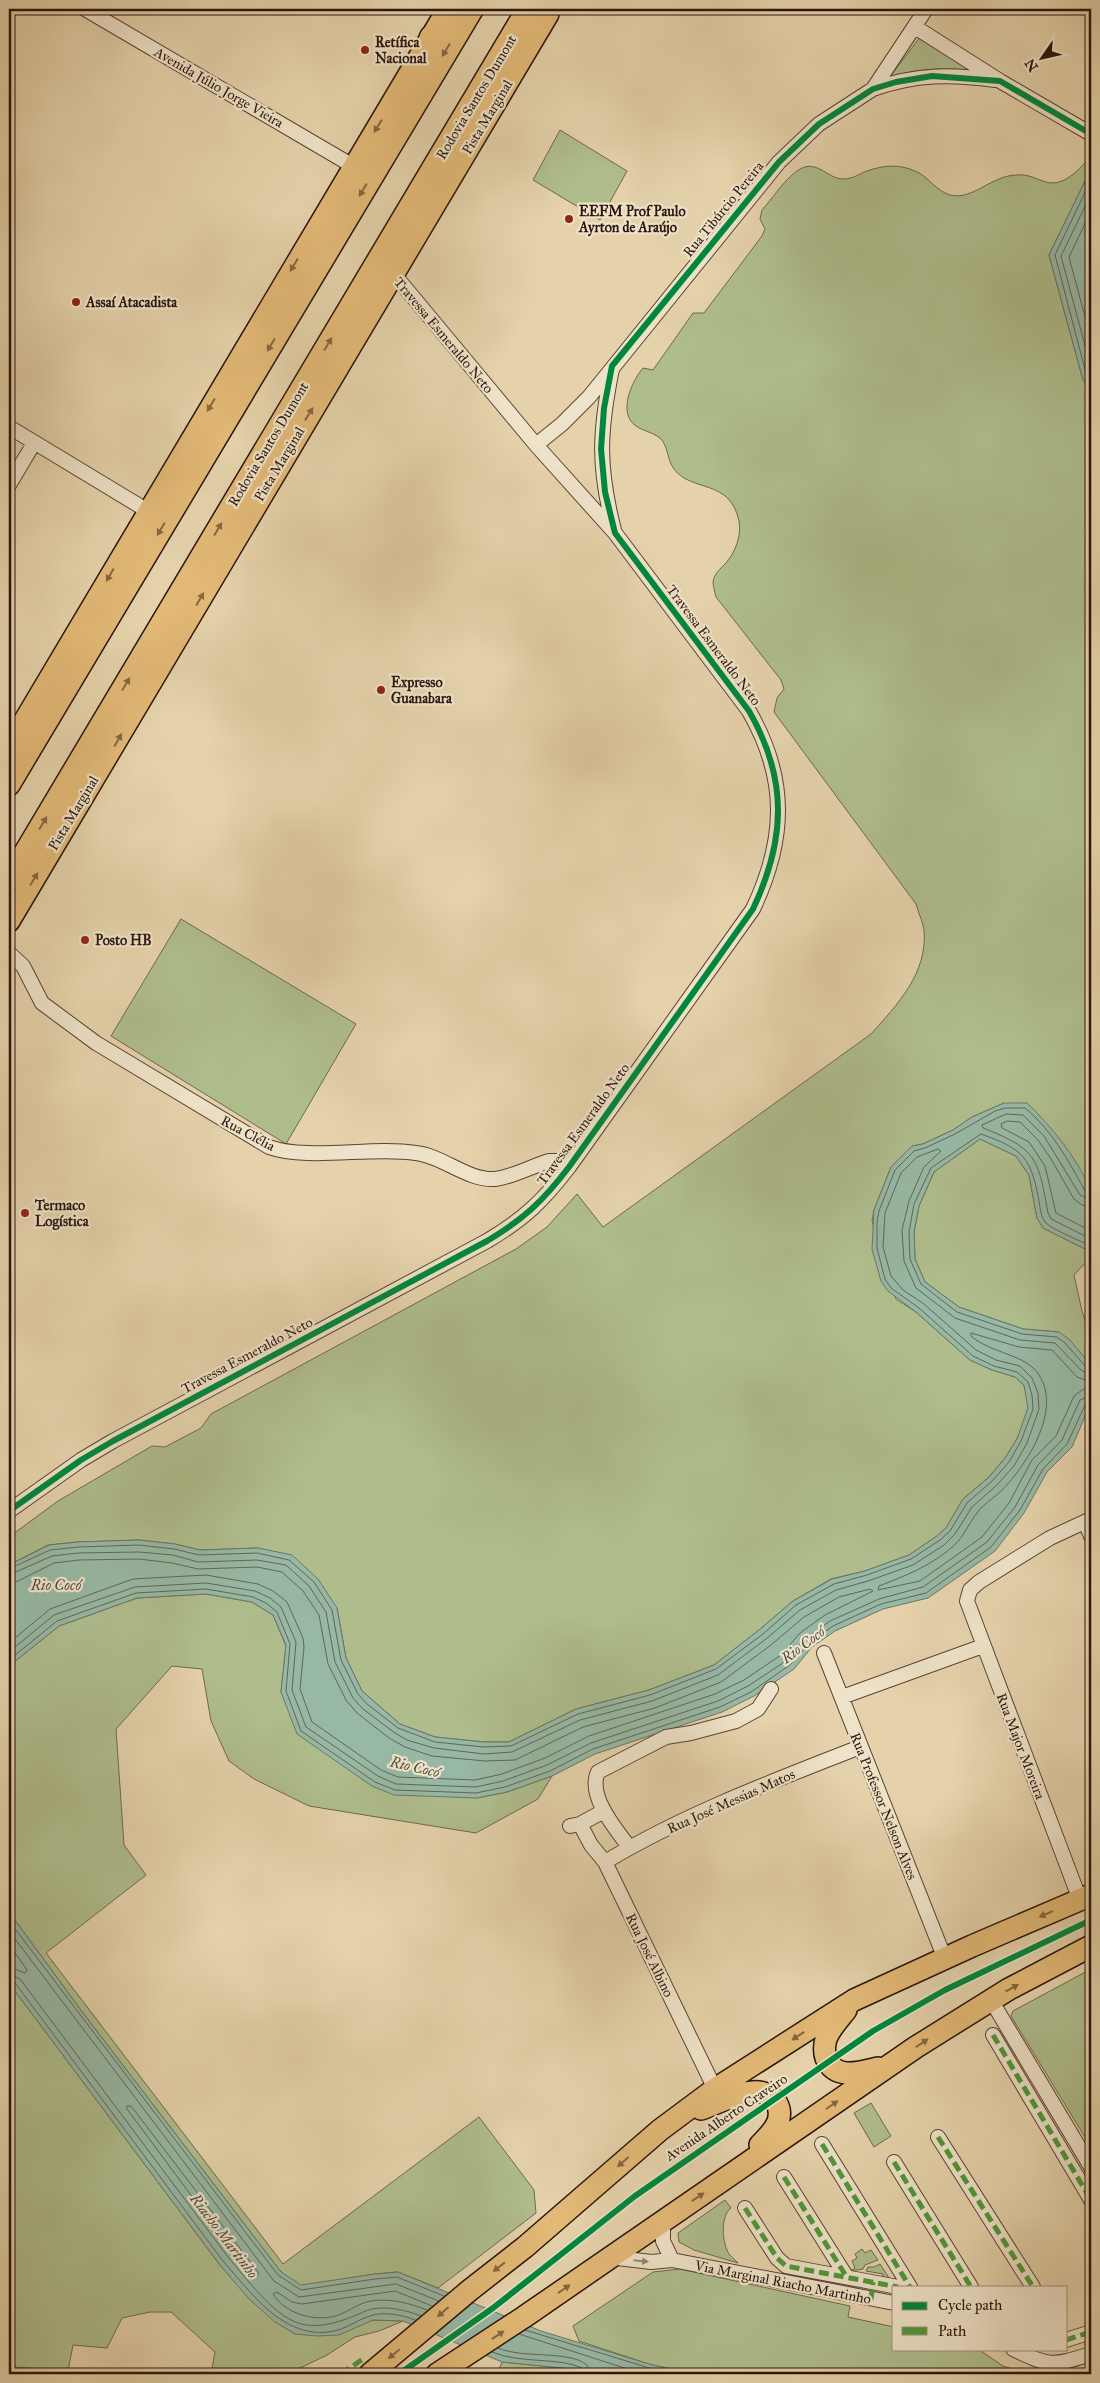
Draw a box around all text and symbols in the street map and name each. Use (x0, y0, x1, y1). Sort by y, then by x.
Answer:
street label: Rodovia Santos Dumont (433, 32, 520, 163)
north arrow (1018, 32, 1068, 82)
place label: Retífica Nacional (375, 34, 428, 67)
street label: Avenida Júlio Jorge Vieira (150, 43, 287, 132)
marker: Retífica Nacional (359, 44, 371, 56)
one-way arrow (442, 44, 451, 57)
text: N (1021, 55, 1042, 75)
street label: Pista Marginal (458, 77, 516, 158)
one-way arrow (373, 119, 383, 132)
street label: Rua Tibúrcio Pereira (680, 158, 767, 261)
one-way arrow (358, 183, 367, 196)
place label: EEFM Prof Paulo Ayrton de Araújo (578, 203, 686, 237)
marker: EEFM Prof Paulo Ayrton de Araújo (563, 213, 575, 225)
one-way arrow (290, 259, 299, 272)
street label: Travessa Esmeraldo Neto (390, 274, 497, 397)
place label: Assaí Atacadista (85, 294, 178, 311)
marker: Assaí Atacadista (70, 296, 82, 308)
one-way arrow (266, 338, 275, 351)
one-way arrow (324, 338, 333, 351)
street label: Rodovia Santos Dumont (225, 379, 312, 510)
one-way arrow (207, 398, 216, 411)
one-way arrow (304, 408, 314, 421)
street label: Pista Marginal (250, 424, 308, 505)
one-way arrow (214, 522, 223, 535)
one-way arrow (156, 523, 165, 536)
one-way arrow (106, 568, 115, 581)
street label: Travessa Esmeraldo Neto (663, 582, 764, 709)
one-way arrow (195, 593, 204, 606)
place label: Expresso Guanabara (391, 674, 453, 707)
one-way arrow (121, 677, 130, 690)
marker: Expresso Guanabara (375, 684, 387, 696)
one-way arrow (113, 733, 122, 746)
street label: Pista Marginal (44, 773, 102, 854)
one-way arrow (38, 817, 47, 830)
one-way arrow (29, 872, 38, 885)
place label: Posto HB (95, 932, 151, 949)
marker: Posto HB (79, 934, 91, 946)
street label: Travessa Esmeraldo Neto (534, 1060, 633, 1188)
street label: Rua Clélia (218, 1112, 278, 1155)
place label: Termaco Logística (34, 1197, 90, 1231)
marker: Termaco Logística (19, 1207, 31, 1219)
street label: Travessa Esmeraldo Neto (179, 1314, 316, 1397)
water label: Rio Cocó (30, 1576, 83, 1594)
water label: Rio Cocó (777, 1621, 830, 1668)
street label: Rua Major Moreira (992, 1691, 1049, 1802)
street label: Rua Professor Nelson Alves (846, 1730, 921, 1882)
water label: Rio Cocó (387, 1752, 444, 1782)
street label: Rua José Messias Matos (665, 1766, 798, 1838)
street label: Rua José Albino (621, 1911, 677, 2000)
one-way arrow (1039, 1911, 1053, 1919)
one-way arrow (1005, 1983, 1018, 1992)
one-way arrow (792, 2031, 805, 2040)
one-way arrow (915, 2039, 929, 2048)
street label: Avenida Alberto Craveiro (661, 2070, 791, 2165)
one-way arrow (825, 2100, 838, 2110)
one-way arrow (617, 2156, 630, 2167)
water label: Riacho Martinho (186, 2189, 262, 2282)
one-way arrow (691, 2192, 705, 2202)
one-way arrow (633, 2257, 649, 2265)
street label: Via Marginal Riacho Martinho (692, 2257, 872, 2308)
one-way arrow (493, 2261, 506, 2272)
one-way arrow (557, 2284, 571, 2294)
legend (892, 2286, 1068, 2350)
text: Cycle path (938, 2296, 1003, 2314)
one-way arrow (437, 2307, 450, 2318)
text: Path (938, 2322, 967, 2340)
one-way arrow (491, 2330, 505, 2340)
one-way arrow (387, 2349, 400, 2360)

